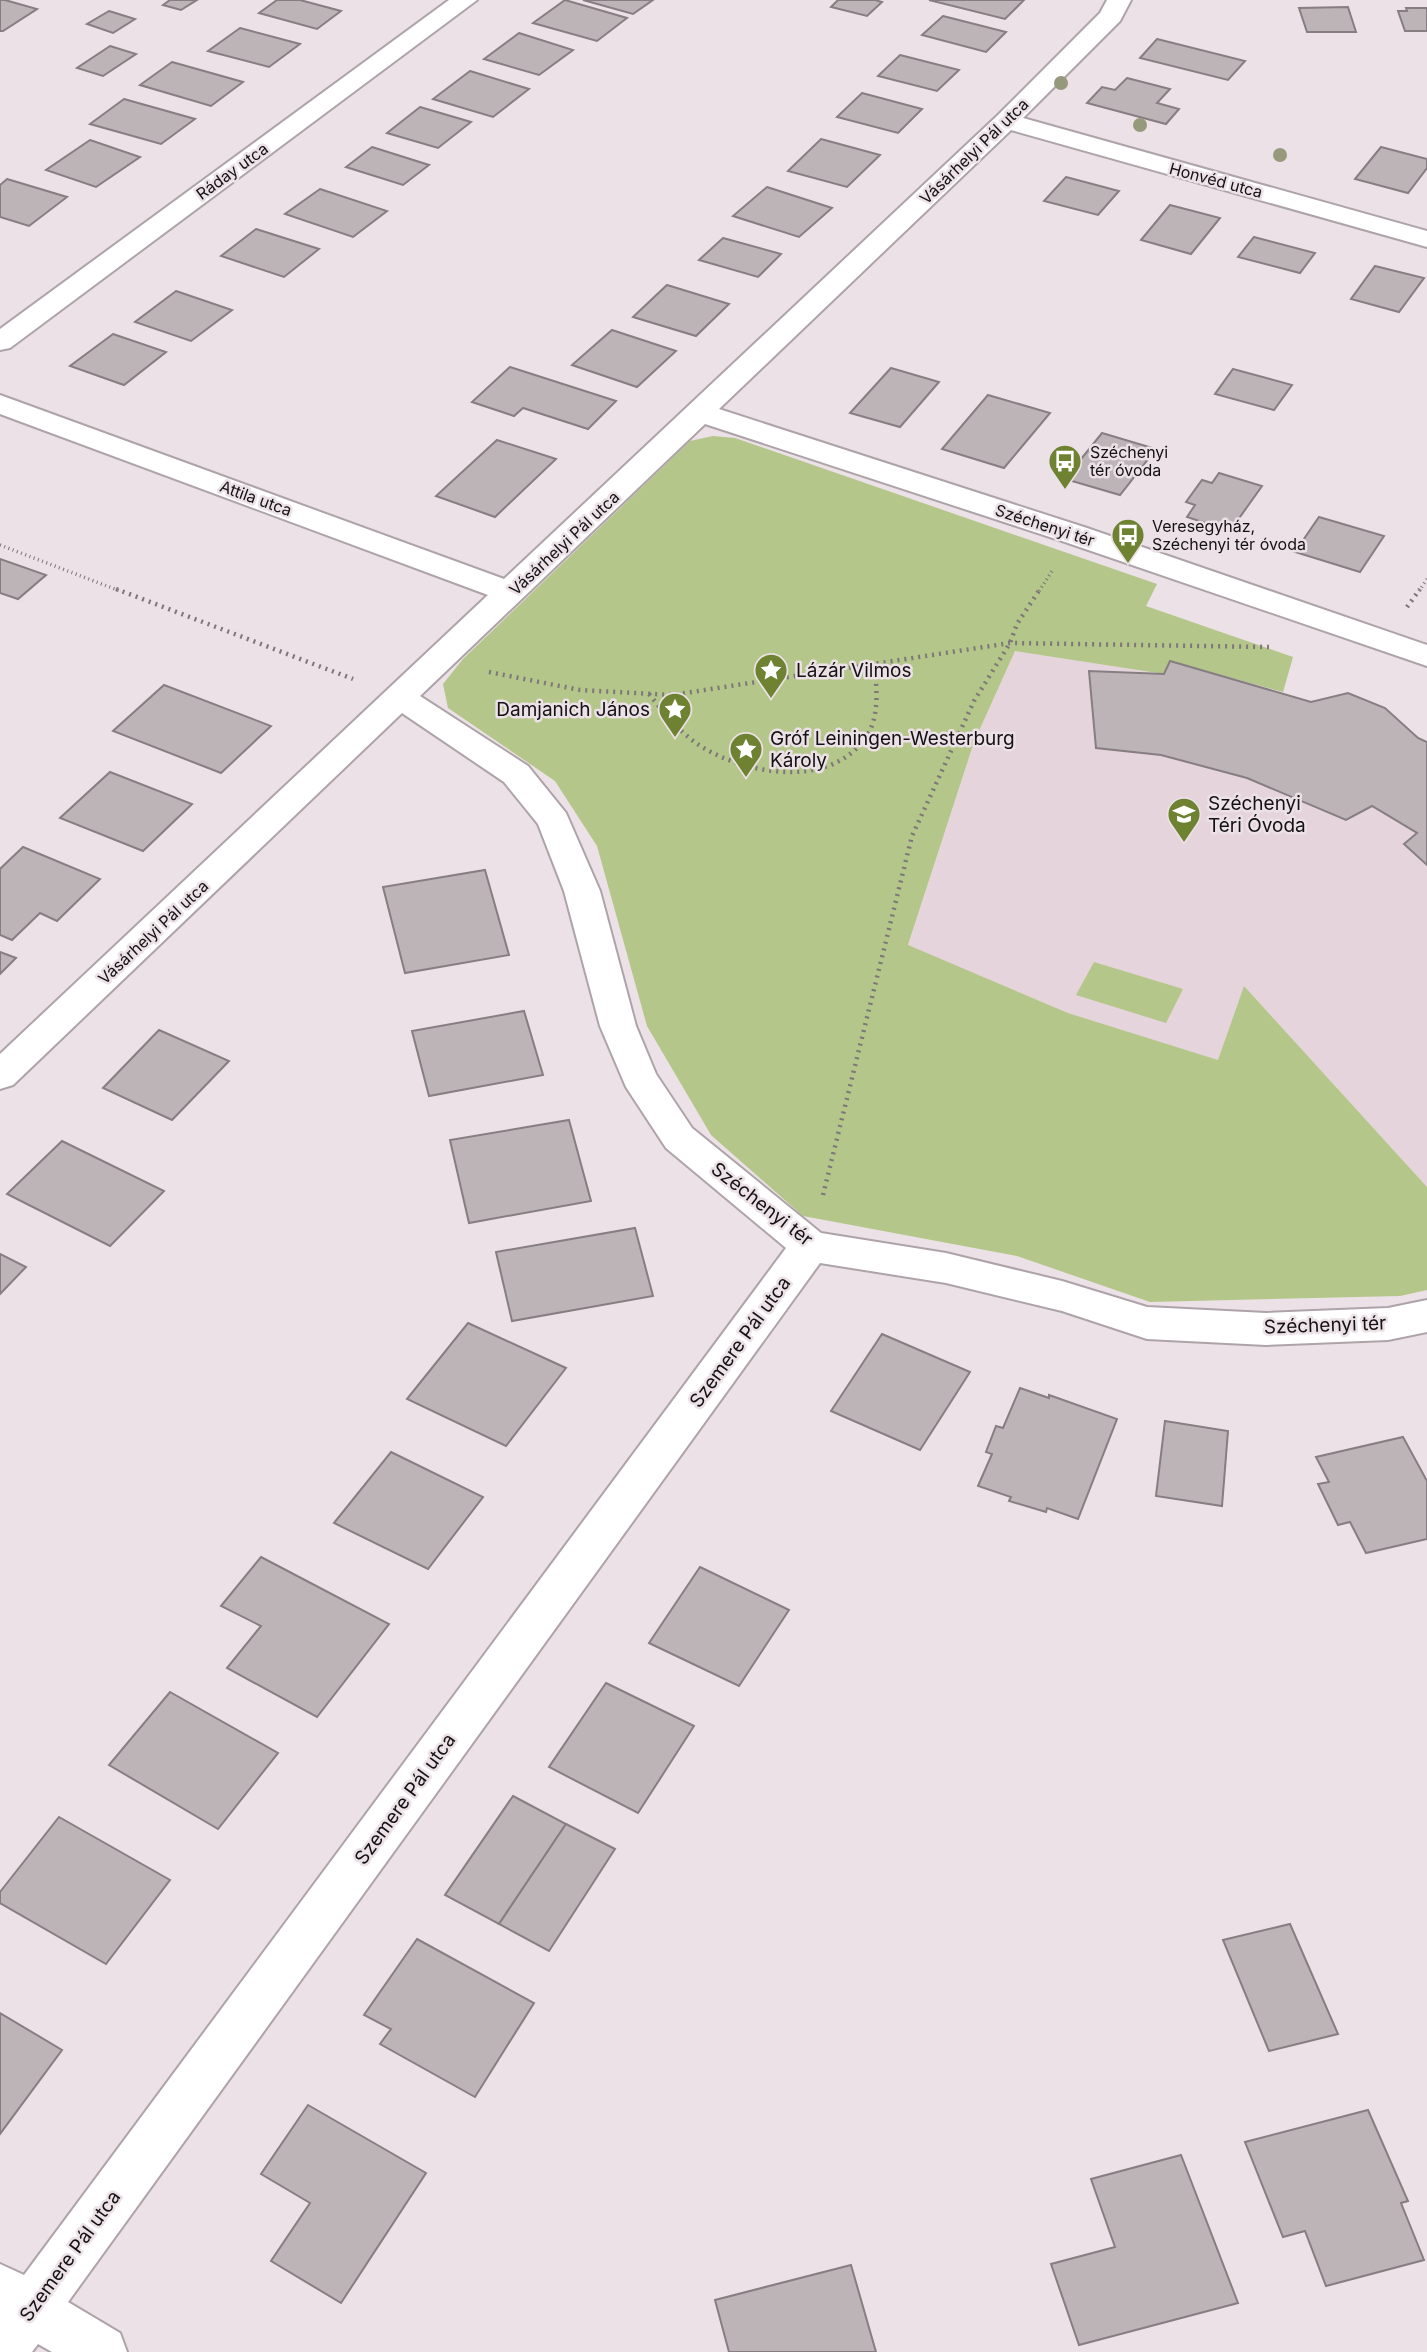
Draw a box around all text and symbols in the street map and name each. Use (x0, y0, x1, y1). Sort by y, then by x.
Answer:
street label: Vásárhelyi Pál utca (915, 94, 1033, 208)
street label: Ráday utca (192, 138, 272, 204)
street label: Honvéd utca (1167, 158, 1265, 202)
bus stop icon: Széchenyi tér óvoda (1046, 442, 1084, 491)
place label: Széchenyi tér óvoda (1090, 442, 1168, 480)
street label: Attila utca (217, 476, 295, 520)
street label: Vásárhelyi Pál utca (505, 487, 623, 599)
street label: Széchenyi tér (993, 500, 1097, 550)
bus stop icon: Veresegyház, Széchenyi tér óvoda (1109, 516, 1147, 565)
place label: Veresegyház, Széchenyi tér óvoda (1152, 516, 1306, 554)
place icon: Lázár Vilmos (752, 651, 790, 700)
place label: Lázár Vilmos (796, 659, 911, 682)
place icon: Damjanich János (656, 690, 694, 739)
place label: Damjanich János (496, 698, 650, 721)
place label: Gróf Leiningen-Westerburg Károly (770, 727, 1015, 772)
place icon: Gróf Leiningen-Westerburg Károly (727, 730, 765, 779)
place label: Széchenyi Téri Óvoda (1208, 792, 1306, 837)
school or university icon: Széchenyi Téri Óvoda (1165, 795, 1203, 844)
street label: Vásárhelyi Pál utca (94, 876, 212, 988)
street label: Széchenyi tér (707, 1157, 817, 1251)
street label: Szemere Pál utca (685, 1272, 795, 1412)
street label: Széchenyi tér (1263, 1311, 1387, 1339)
street label: Szemere Pál utca (350, 1729, 460, 1869)
street label: Szemere Pál utca (15, 2186, 125, 2326)

